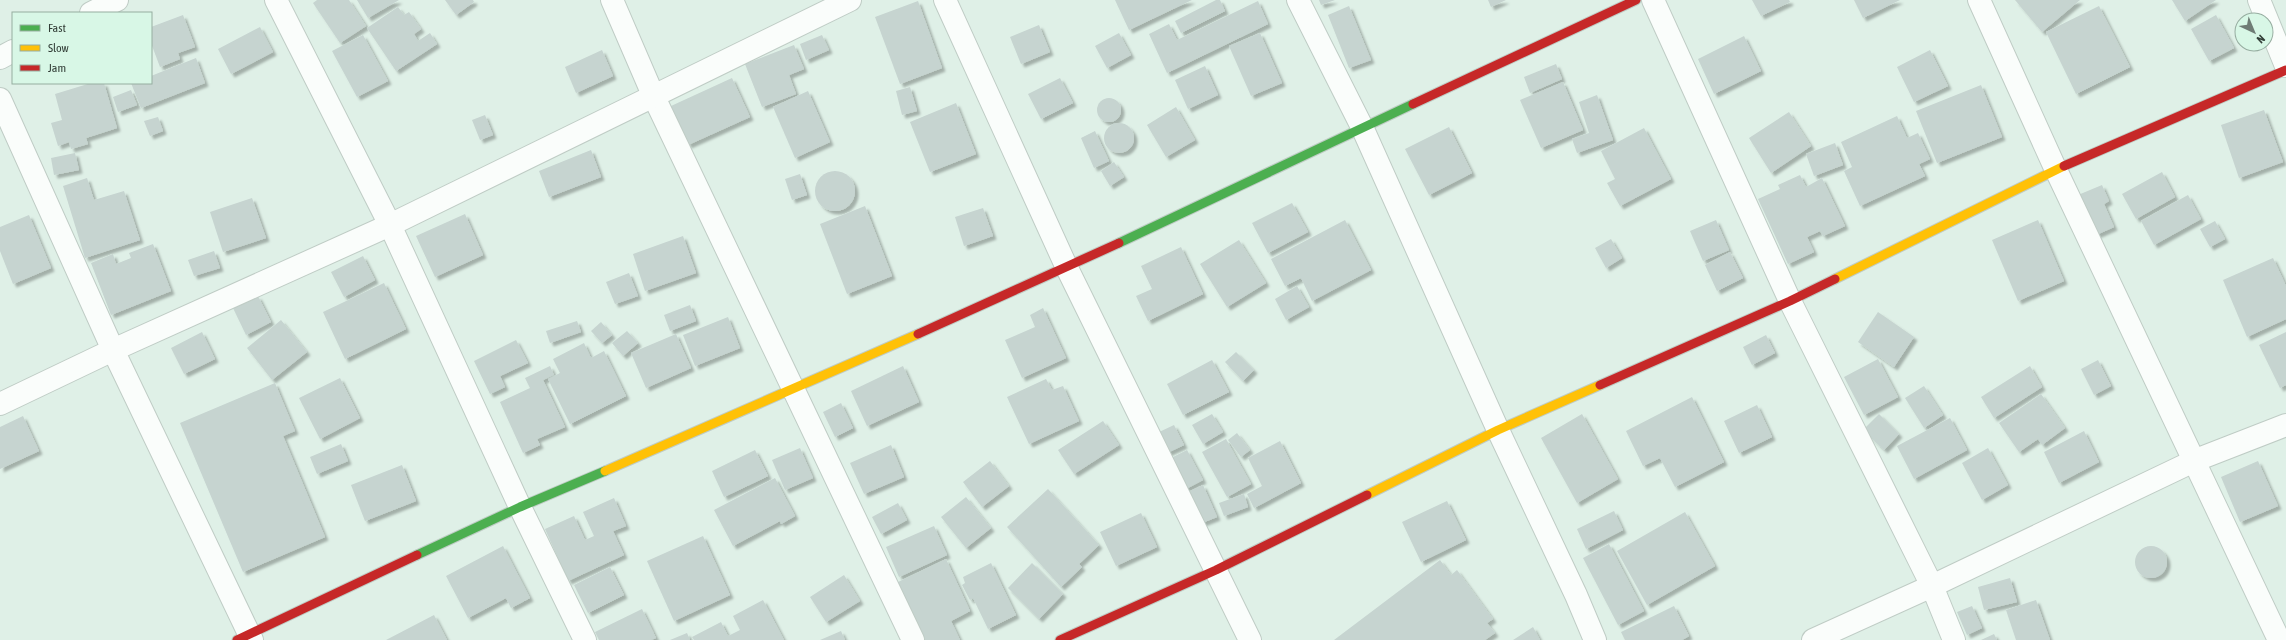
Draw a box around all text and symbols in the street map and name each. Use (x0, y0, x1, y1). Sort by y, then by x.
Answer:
legend (12, 12, 152, 84)
north arrow (2234, 12, 2274, 52)
text: Fast (48, 21, 66, 35)
text: N (2254, 33, 2267, 46)
text: Slow (48, 41, 69, 55)
text: Jam (48, 61, 66, 75)

